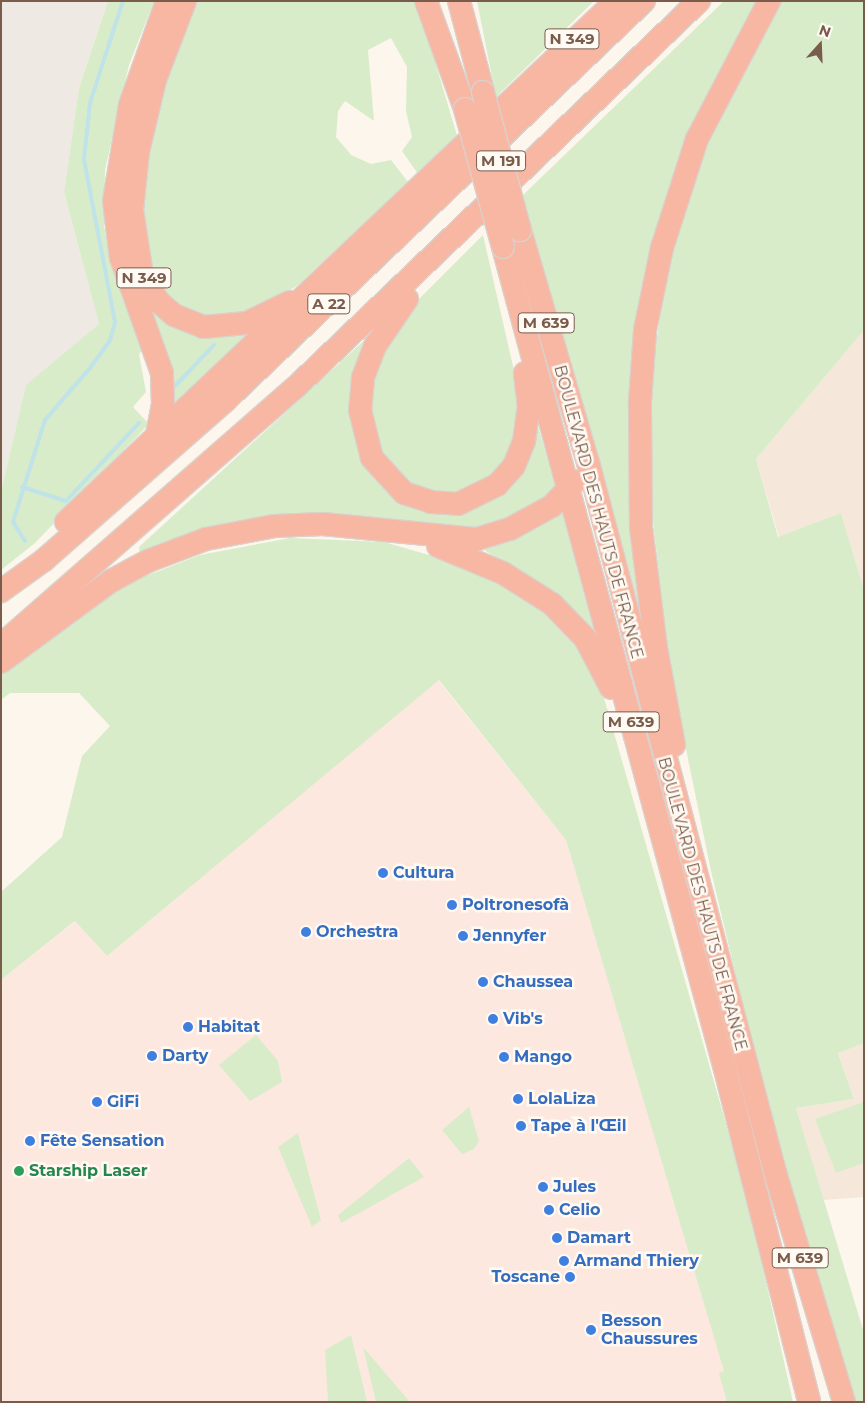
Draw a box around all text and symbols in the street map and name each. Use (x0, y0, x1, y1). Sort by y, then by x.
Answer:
north arrow (795, 20, 845, 70)
text: N (817, 21, 834, 41)
road number: N 349 (543, 26, 601, 52)
road number: M 191 (476, 148, 526, 174)
road number: N 349 (115, 266, 173, 290)
road number: A 22 (306, 292, 352, 316)
road number: M 639 (517, 310, 575, 336)
street label: BOULEVARD DES HAUTS DE FRANCE (549, 363, 647, 661)
road number: M 639 (602, 710, 660, 734)
street label: BOULEVARD DES HAUTS DE FRANCE (653, 755, 751, 1053)
place label: Cultura (393, 863, 454, 883)
marker: Cultura (377, 867, 389, 879)
place label: Poltronesofà (462, 895, 569, 915)
marker: Poltronesofà (446, 899, 458, 911)
place label: Orchestra (316, 922, 398, 942)
marker: Orchestra (300, 926, 312, 938)
place label: Jennyfer (473, 926, 546, 946)
marker: Jennyfer (457, 930, 469, 942)
place label: Chaussea (493, 972, 573, 992)
marker: Chaussea (477, 976, 489, 988)
place label: Vib's (503, 1009, 543, 1029)
marker: Vib's (487, 1013, 499, 1025)
place label: Habitat (198, 1017, 260, 1037)
marker: Habitat (182, 1021, 194, 1033)
place label: Darty (162, 1046, 208, 1066)
place label: Mango (514, 1047, 572, 1067)
marker: Darty (146, 1050, 158, 1062)
marker: Mango (498, 1051, 510, 1063)
place label: LolaLiza (528, 1089, 596, 1109)
place label: GiFi (107, 1092, 139, 1112)
marker: LolaLiza (512, 1093, 524, 1105)
marker: GiFi (91, 1096, 103, 1108)
place label: Tape à l'Œil (531, 1116, 626, 1136)
marker: Tape à l'Œil (515, 1120, 527, 1132)
place label: Fête Sensation (40, 1131, 164, 1151)
marker: Fête Sensation (24, 1135, 36, 1147)
place label: Starship Laser (29, 1161, 148, 1181)
marker: Starship Laser (13, 1165, 25, 1177)
place label: Jules (553, 1177, 596, 1197)
marker: Jules (537, 1181, 549, 1193)
place label: Celio (559, 1200, 600, 1220)
marker: Celio (543, 1204, 555, 1216)
place label: Damart (567, 1228, 631, 1248)
marker: Damart (551, 1232, 563, 1244)
road number: M 639 (771, 1246, 829, 1270)
place label: Armand Thiery (574, 1251, 699, 1271)
marker: Armand Thiery (558, 1255, 570, 1267)
place label: Toscane (491, 1267, 560, 1287)
marker: Toscane (564, 1271, 576, 1283)
place label: Besson Chaussures (601, 1311, 698, 1349)
marker: Besson Chaussures (585, 1324, 597, 1336)

